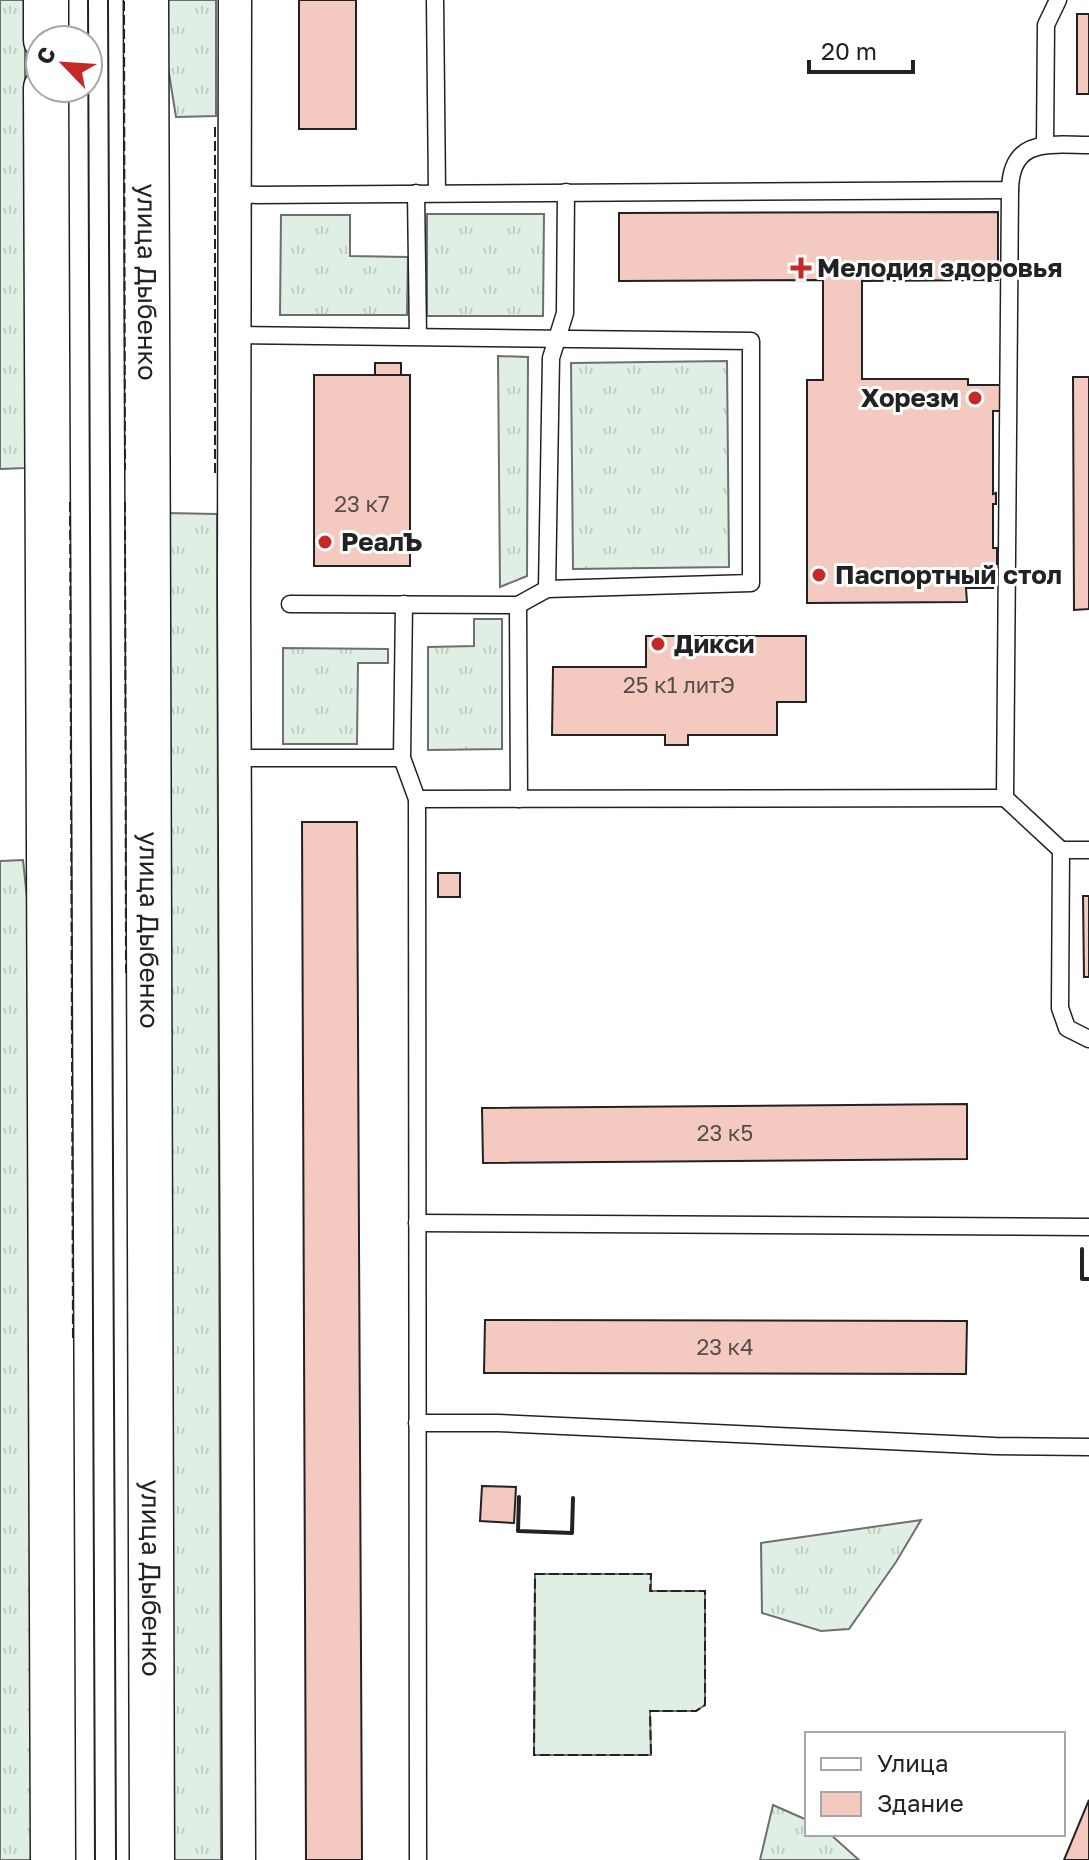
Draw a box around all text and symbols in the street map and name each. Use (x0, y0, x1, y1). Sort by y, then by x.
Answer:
north arrow (24, 24, 104, 104)
scale bar (809, 24, 913, 74)
text: 20 m (821, 36, 877, 65)
text: С (30, 43, 61, 68)
street label: улица Дыбенко (132, 183, 163, 381)
place label: Мелодия здоровья (817, 252, 1062, 283)
marker: Мелодия здоровья (792, 259, 810, 277)
place label: Хорезм (861, 382, 959, 413)
marker: Хорезм (966, 389, 984, 407)
house number: 23 к7 (334, 490, 390, 517)
place label: РеалЪ (341, 526, 423, 557)
marker: РеалЪ (316, 533, 334, 551)
place label: Паспортный стол (835, 559, 1062, 590)
marker: Паспортный стол (810, 566, 828, 584)
place label: Дикси (674, 628, 755, 659)
marker: Дикси (649, 635, 667, 653)
house number: 25 к1 литЭ (623, 671, 735, 698)
street label: улица Дыбенко (134, 831, 165, 1029)
house number: 23 к5 (697, 1119, 753, 1146)
house number: 23 к4 (696, 1333, 754, 1360)
street label: улица Дыбенко (136, 1479, 167, 1677)
legend (805, 1732, 1065, 1836)
text: Улица (877, 1748, 949, 1777)
text: Здание (877, 1788, 964, 1817)

